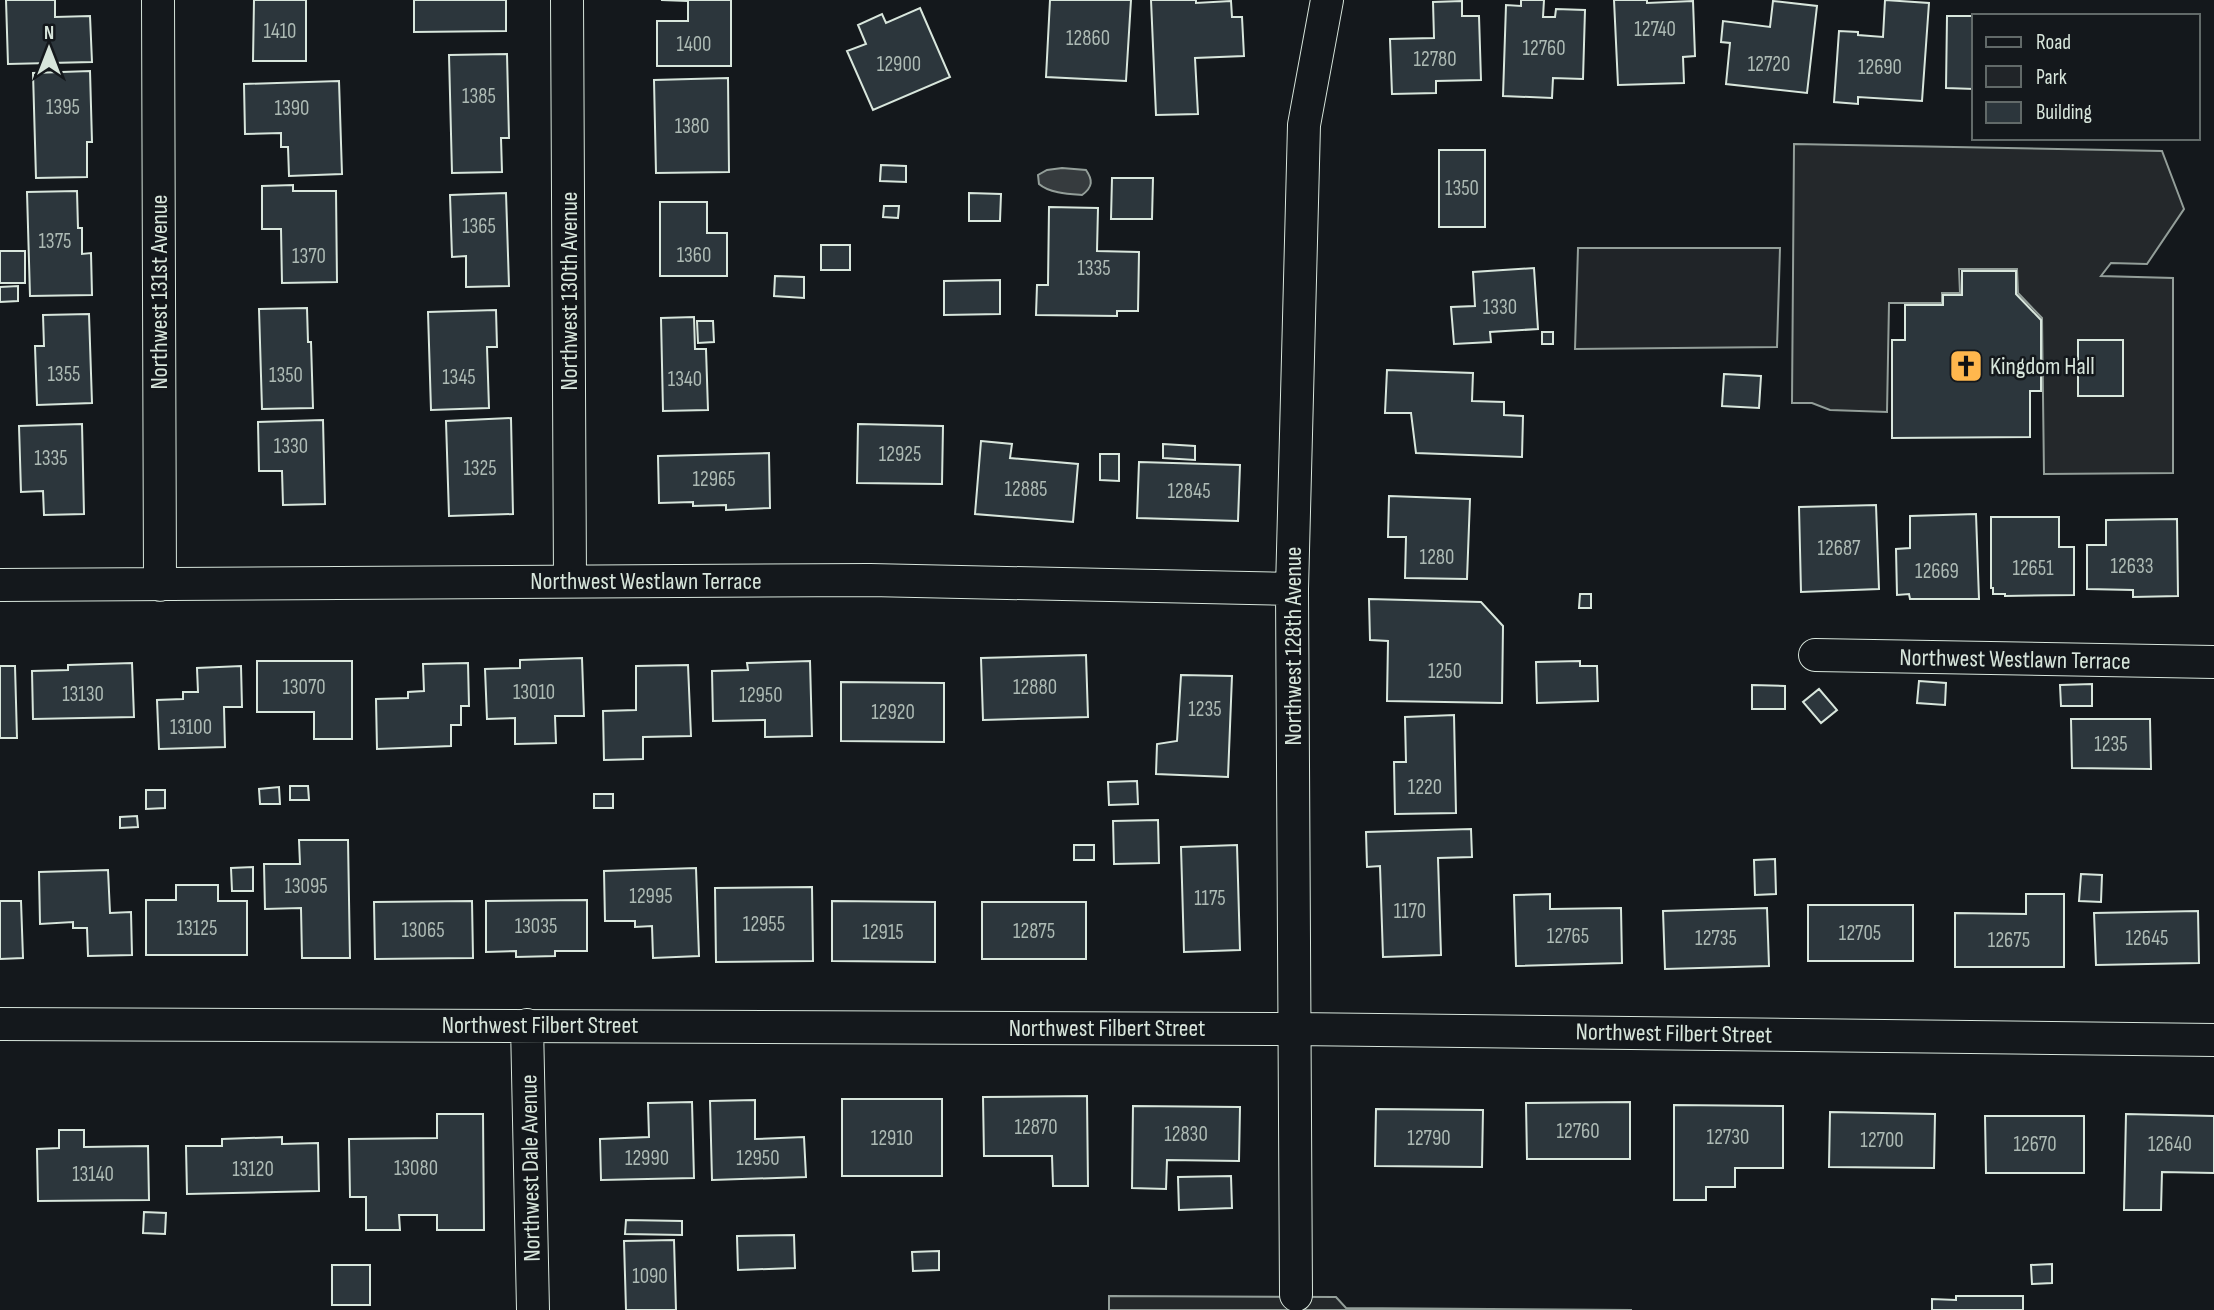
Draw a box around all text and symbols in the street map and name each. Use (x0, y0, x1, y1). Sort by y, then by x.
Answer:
north arrow (14, 14, 84, 84)
legend (1972, 14, 2200, 140)
house number: 12740 (1634, 17, 1676, 42)
house number: 1410 (264, 19, 296, 44)
text: N (44, 22, 54, 45)
house number: 12860 (1066, 26, 1110, 51)
text: Road (2036, 30, 2071, 55)
house number: 1400 (677, 32, 711, 57)
house number: 12760 (1522, 36, 1566, 61)
house number: 12780 (1413, 47, 1457, 72)
house number: 12900 (877, 52, 921, 77)
house number: 12720 (1748, 52, 1790, 77)
house number: 12690 (1858, 55, 1902, 80)
text: Park (2036, 65, 2067, 90)
house number: 1385 (462, 84, 496, 109)
house number: 1395 (46, 95, 80, 120)
house number: 1390 (275, 96, 309, 121)
text: Building (2036, 100, 2092, 125)
house number: 1380 (675, 114, 709, 139)
house number: 1350 (1445, 176, 1479, 201)
street label: Northwest 130th Avenue (555, 192, 584, 390)
street label: Northwest 131st Avenue (145, 194, 174, 390)
house number: 1365 (462, 214, 496, 239)
house number: 1375 (39, 229, 71, 254)
house number: 1360 (677, 243, 711, 268)
house number: 1370 (292, 244, 326, 269)
house number: 1335 (1077, 256, 1111, 281)
house number: 1330 (1483, 295, 1517, 320)
church icon: Kingdom Hall (1947, 347, 1985, 385)
place label: Kingdom Hall (1990, 352, 2095, 381)
house number: 1355 (48, 362, 81, 387)
house number: 1350 (269, 363, 303, 388)
house number: 1345 (442, 365, 476, 390)
house number: 1340 (668, 367, 702, 392)
house number: 1330 (274, 434, 308, 459)
house number: 12925 (879, 442, 921, 467)
house number: 1335 (34, 446, 68, 471)
house number: 1325 (463, 456, 497, 481)
house number: 12965 (692, 467, 736, 492)
house number: 12885 (1004, 477, 1048, 502)
house number: 12845 (1167, 479, 1211, 504)
house number: 12687 (1818, 536, 1861, 561)
house number: 1280 (1420, 545, 1454, 570)
street label: Northwest 128th Avenue (1279, 547, 1308, 745)
house number: 12633 (2110, 554, 2154, 579)
house number: 12651 (2012, 556, 2054, 581)
house number: 12669 (1915, 559, 1959, 584)
street label: Northwest Westlawn Terrace (530, 567, 762, 596)
street label: Northwest Westlawn Terrace (1899, 643, 2131, 676)
house number: 1250 (1428, 659, 1462, 684)
house number: 13070 (282, 675, 326, 700)
house number: 12880 (1013, 675, 1057, 700)
house number: 13010 (513, 680, 555, 705)
house number: 13130 (62, 682, 104, 707)
house number: 12950 (739, 683, 783, 708)
house number: 1235 (1188, 697, 1222, 722)
house number: 12920 (871, 700, 915, 725)
house number: 13100 (170, 715, 212, 740)
house number: 1235 (2094, 732, 2128, 757)
house number: 1220 (1408, 775, 1442, 800)
house number: 13095 (284, 874, 328, 899)
house number: 12995 (629, 884, 673, 909)
house number: 1175 (1194, 886, 1226, 911)
house number: 1170 (1394, 899, 1426, 924)
house number: 12955 (743, 912, 785, 937)
house number: 13035 (515, 914, 557, 939)
house number: 13125 (177, 916, 217, 941)
house number: 13065 (401, 918, 445, 943)
house number: 12875 (1013, 919, 1055, 944)
house number: 12915 (862, 920, 904, 945)
house number: 12705 (1839, 921, 1881, 946)
house number: 12765 (1547, 924, 1589, 949)
house number: 12735 (1695, 926, 1737, 951)
house number: 12645 (2125, 926, 2169, 951)
house number: 12675 (1988, 928, 2030, 953)
street label: Northwest Filbert Street (442, 1011, 638, 1040)
street label: Northwest Filbert Street (1009, 1014, 1205, 1043)
street label: Northwest Filbert Street (1575, 1017, 1773, 1050)
street label: Northwest Dale Avenue (514, 1074, 547, 1262)
house number: 12870 (1014, 1115, 1058, 1140)
house number: 12760 (1556, 1119, 1600, 1144)
house number: 12830 (1164, 1122, 1208, 1147)
house number: 12730 (1707, 1125, 1749, 1150)
house number: 12910 (871, 1126, 913, 1151)
house number: 12790 (1407, 1126, 1451, 1151)
house number: 12700 (1860, 1128, 1904, 1153)
house number: 12670 (2013, 1132, 2057, 1157)
house number: 12640 (2148, 1132, 2192, 1157)
house number: 12990 (625, 1146, 669, 1171)
house number: 12950 (736, 1146, 780, 1171)
house number: 13080 (394, 1156, 438, 1181)
house number: 13120 (232, 1157, 274, 1182)
house number: 13140 (72, 1162, 114, 1187)
house number: 1090 (632, 1264, 668, 1289)

